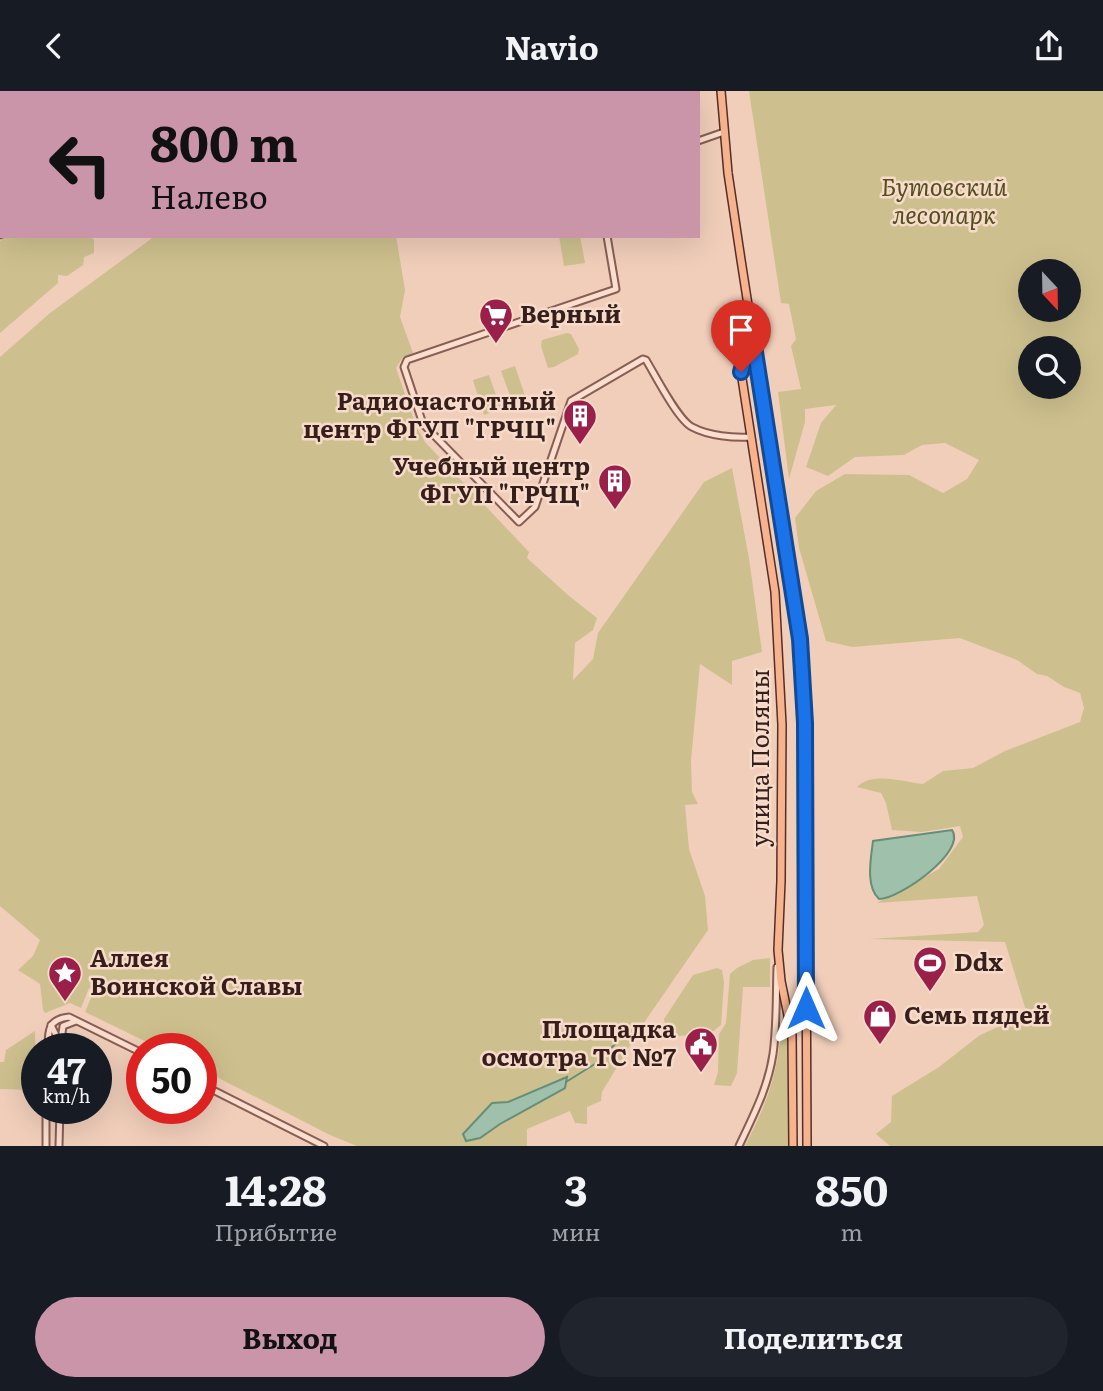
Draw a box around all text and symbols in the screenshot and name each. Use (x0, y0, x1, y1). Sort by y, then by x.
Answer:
text: Navio (504, 22, 599, 70)
icon: back (35, 27, 73, 65)
icon: share (1030, 27, 1068, 65)
text: 800 m (150, 104, 298, 177)
icon: left (35, 119, 126, 210)
park label: Бутовский лесопарк (881, 168, 1008, 231)
text: Налево (150, 171, 268, 219)
north arrow (1018, 259, 1082, 322)
map controls (1018, 259, 1081, 399)
place label: Верный (520, 295, 621, 330)
supermarket icon: Верный (477, 296, 515, 345)
pin (711, 300, 771, 372)
icon: arrive (722, 311, 760, 349)
button: search (1018, 336, 1081, 399)
place label: Радиочастотный центр ФГУП "ГРЧЦ" (303, 382, 556, 445)
building icon: Радиочастотный центр ФГУП "ГРЧЦ" (561, 397, 599, 446)
place label: Учебный центр ФГУП "ГРЧЦ" (392, 447, 590, 510)
building icon: Учебный центр ФГУП "ГРЧЦ" (596, 462, 634, 511)
street label: улица Поляны (741, 669, 776, 847)
place label: Аллея Воинской Славы (90, 939, 302, 1002)
place label: Ddx (954, 943, 1003, 978)
sports icon: Ddx (911, 944, 949, 993)
place icon: Аллея Воинской Славы (46, 954, 84, 1003)
position arrow (769, 971, 843, 1045)
place label: Семь пядей (904, 996, 1050, 1031)
shop icon: Семь пядей (861, 997, 899, 1046)
place label: Площадка осмотра ТС №7 (482, 1010, 676, 1073)
public building icon: Площадка осмотра ТС №7 (682, 1025, 720, 1074)
speed limit sign: 50 (126, 1033, 217, 1124)
text: 47 (47, 1043, 86, 1095)
text: km/h (43, 1082, 90, 1109)
text: 14:28 (225, 1157, 327, 1219)
text: 3 (564, 1157, 588, 1219)
text: 850 (815, 1157, 888, 1219)
text: Прибытие (215, 1214, 337, 1248)
text: мин (551, 1214, 600, 1248)
text: m (841, 1214, 863, 1248)
button: Выход (35, 1297, 545, 1377)
button: Поделиться (559, 1297, 1068, 1377)

